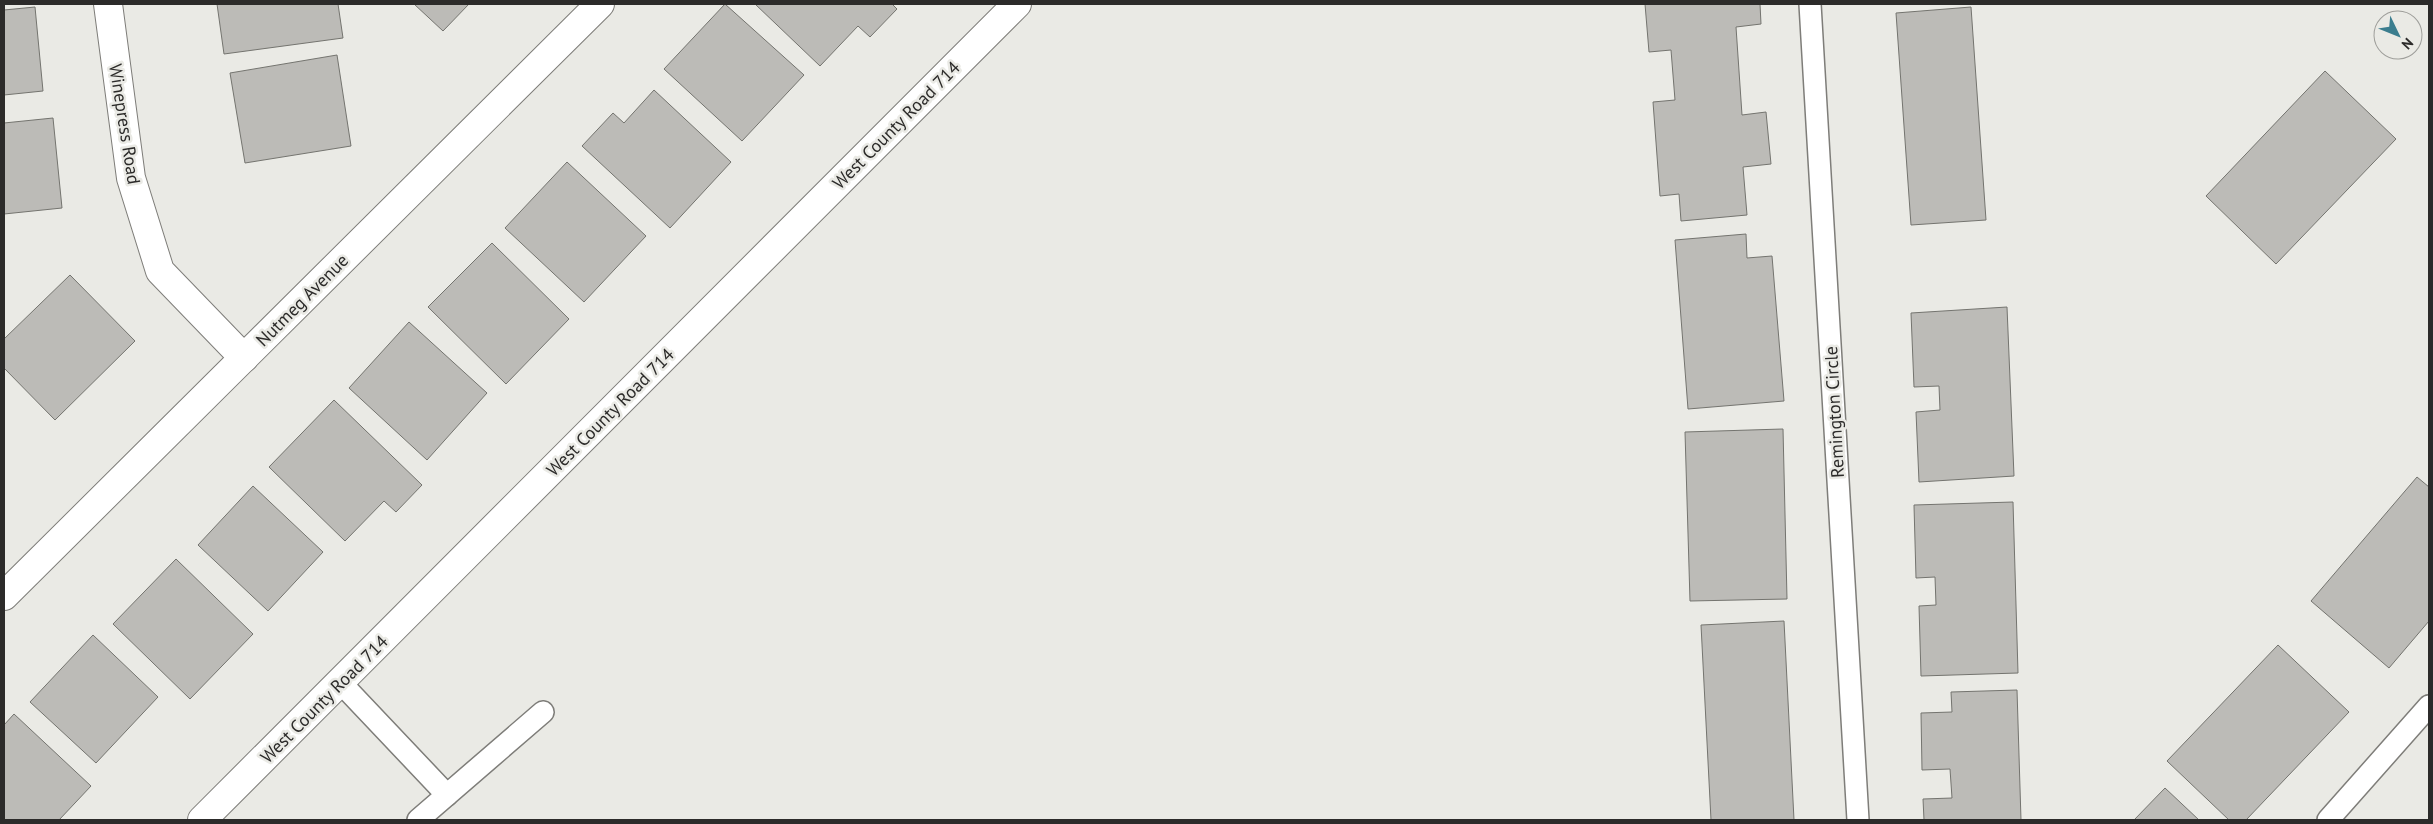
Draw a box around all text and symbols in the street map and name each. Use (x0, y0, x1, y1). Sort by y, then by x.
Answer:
north arrow (2373, 10, 2423, 60)
text: N (2398, 34, 2417, 53)
street label: West County Road 714 (827, 56, 965, 194)
street label: Winepress Road (104, 62, 146, 186)
street label: Nutmeg Avenue (251, 249, 353, 351)
street label: West County Road 714 (541, 343, 679, 481)
street label: Remington Circle (1819, 346, 1849, 478)
street label: West County Road 714 (255, 630, 393, 768)

